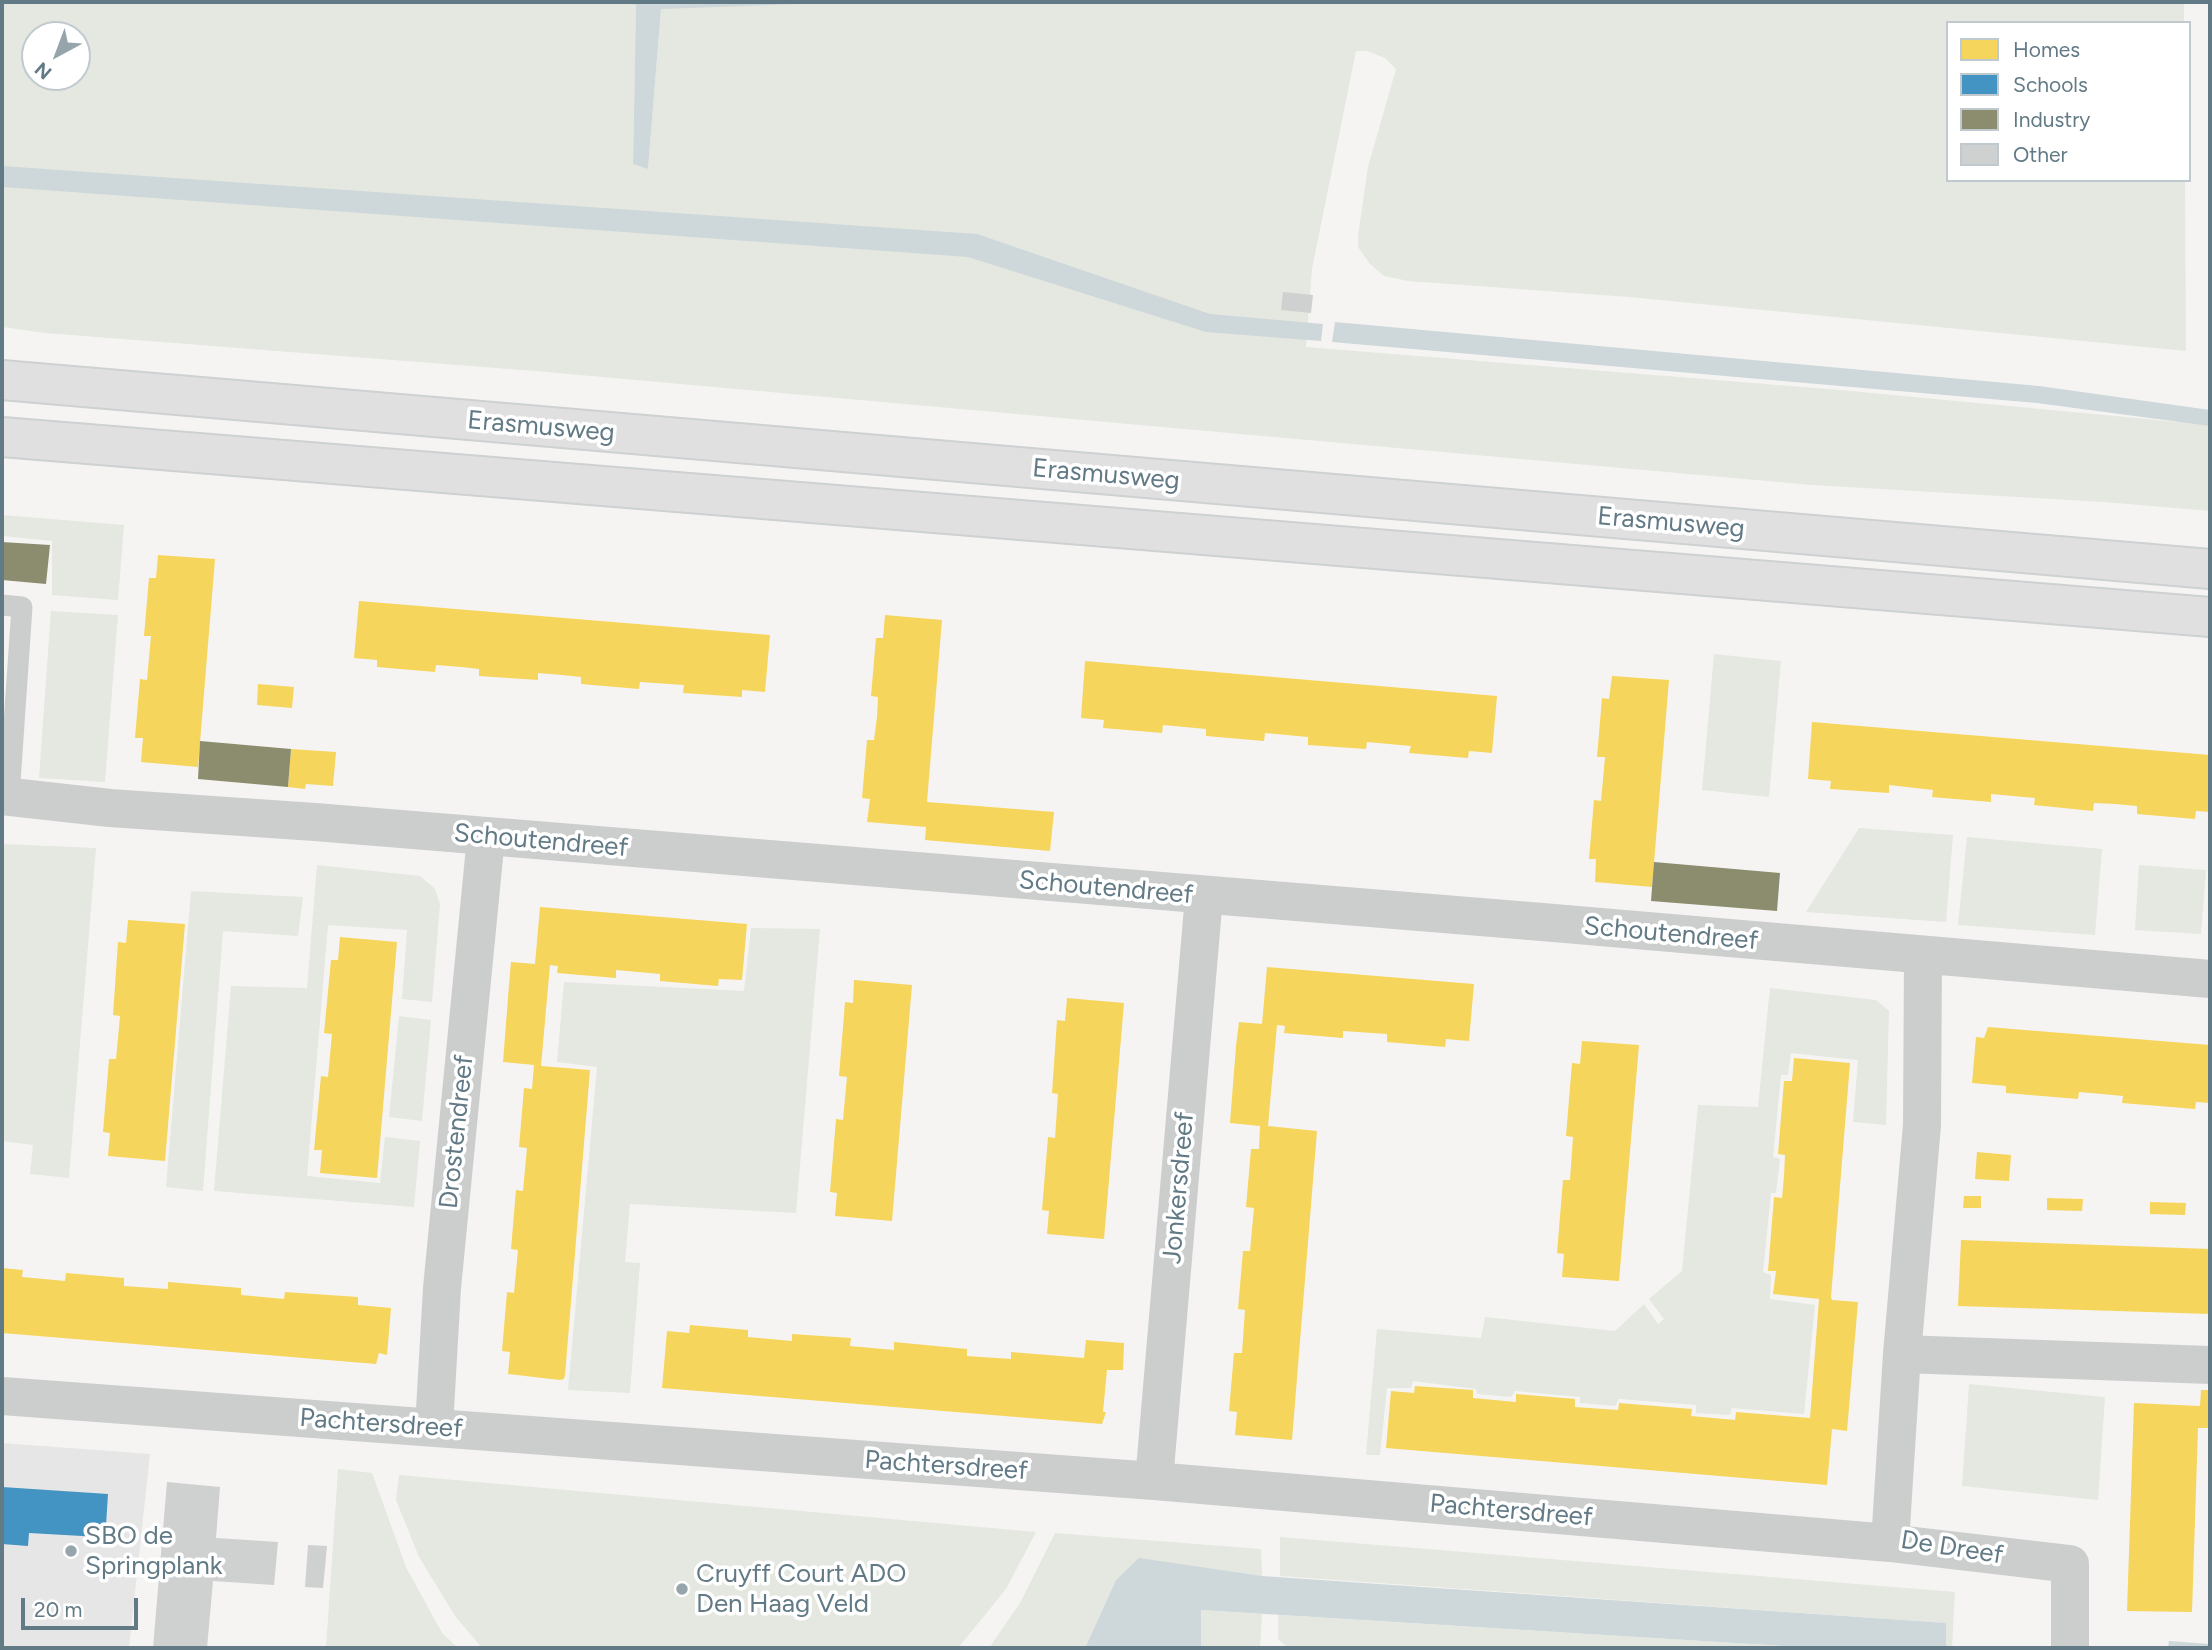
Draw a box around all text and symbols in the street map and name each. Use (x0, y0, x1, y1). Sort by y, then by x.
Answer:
north arrow (21, 21, 91, 91)
legend (1946, 21, 2191, 182)
text: Homes (2013, 37, 2080, 62)
text: N (30, 57, 56, 84)
text: Schools (2013, 72, 2088, 97)
text: Industry (2013, 107, 2090, 132)
text: Other (2013, 142, 2068, 167)
street label: Erasmusweg (466, 405, 616, 449)
street label: Erasmusweg (1031, 453, 1181, 497)
street label: Erasmusweg (1596, 501, 1746, 545)
street label: Schoutendreef (453, 818, 629, 864)
street label: Schoutendreef (1018, 865, 1194, 911)
street label: Schoutendreef (1583, 911, 1759, 957)
street label: Drostendreef (433, 1054, 481, 1210)
street label: Jonkersdreef (1157, 1111, 1201, 1265)
street label: Pachtersdreef (298, 1403, 464, 1445)
street label: Pachtersdreef (863, 1445, 1029, 1487)
street label: Pachtersdreef (1428, 1488, 1594, 1534)
place label: SBO de Springplank (85, 1520, 222, 1582)
street label: De Dreef (1899, 1525, 2005, 1571)
marker: SBO de Springplank (63, 1543, 79, 1559)
place label: Cruyff Court ADO Den Haag Veld (696, 1558, 906, 1620)
marker: Cruyff Court ADO Den Haag Veld (674, 1581, 690, 1597)
scale bar (24, 1584, 142, 1628)
text: 20 m (34, 1597, 82, 1622)

